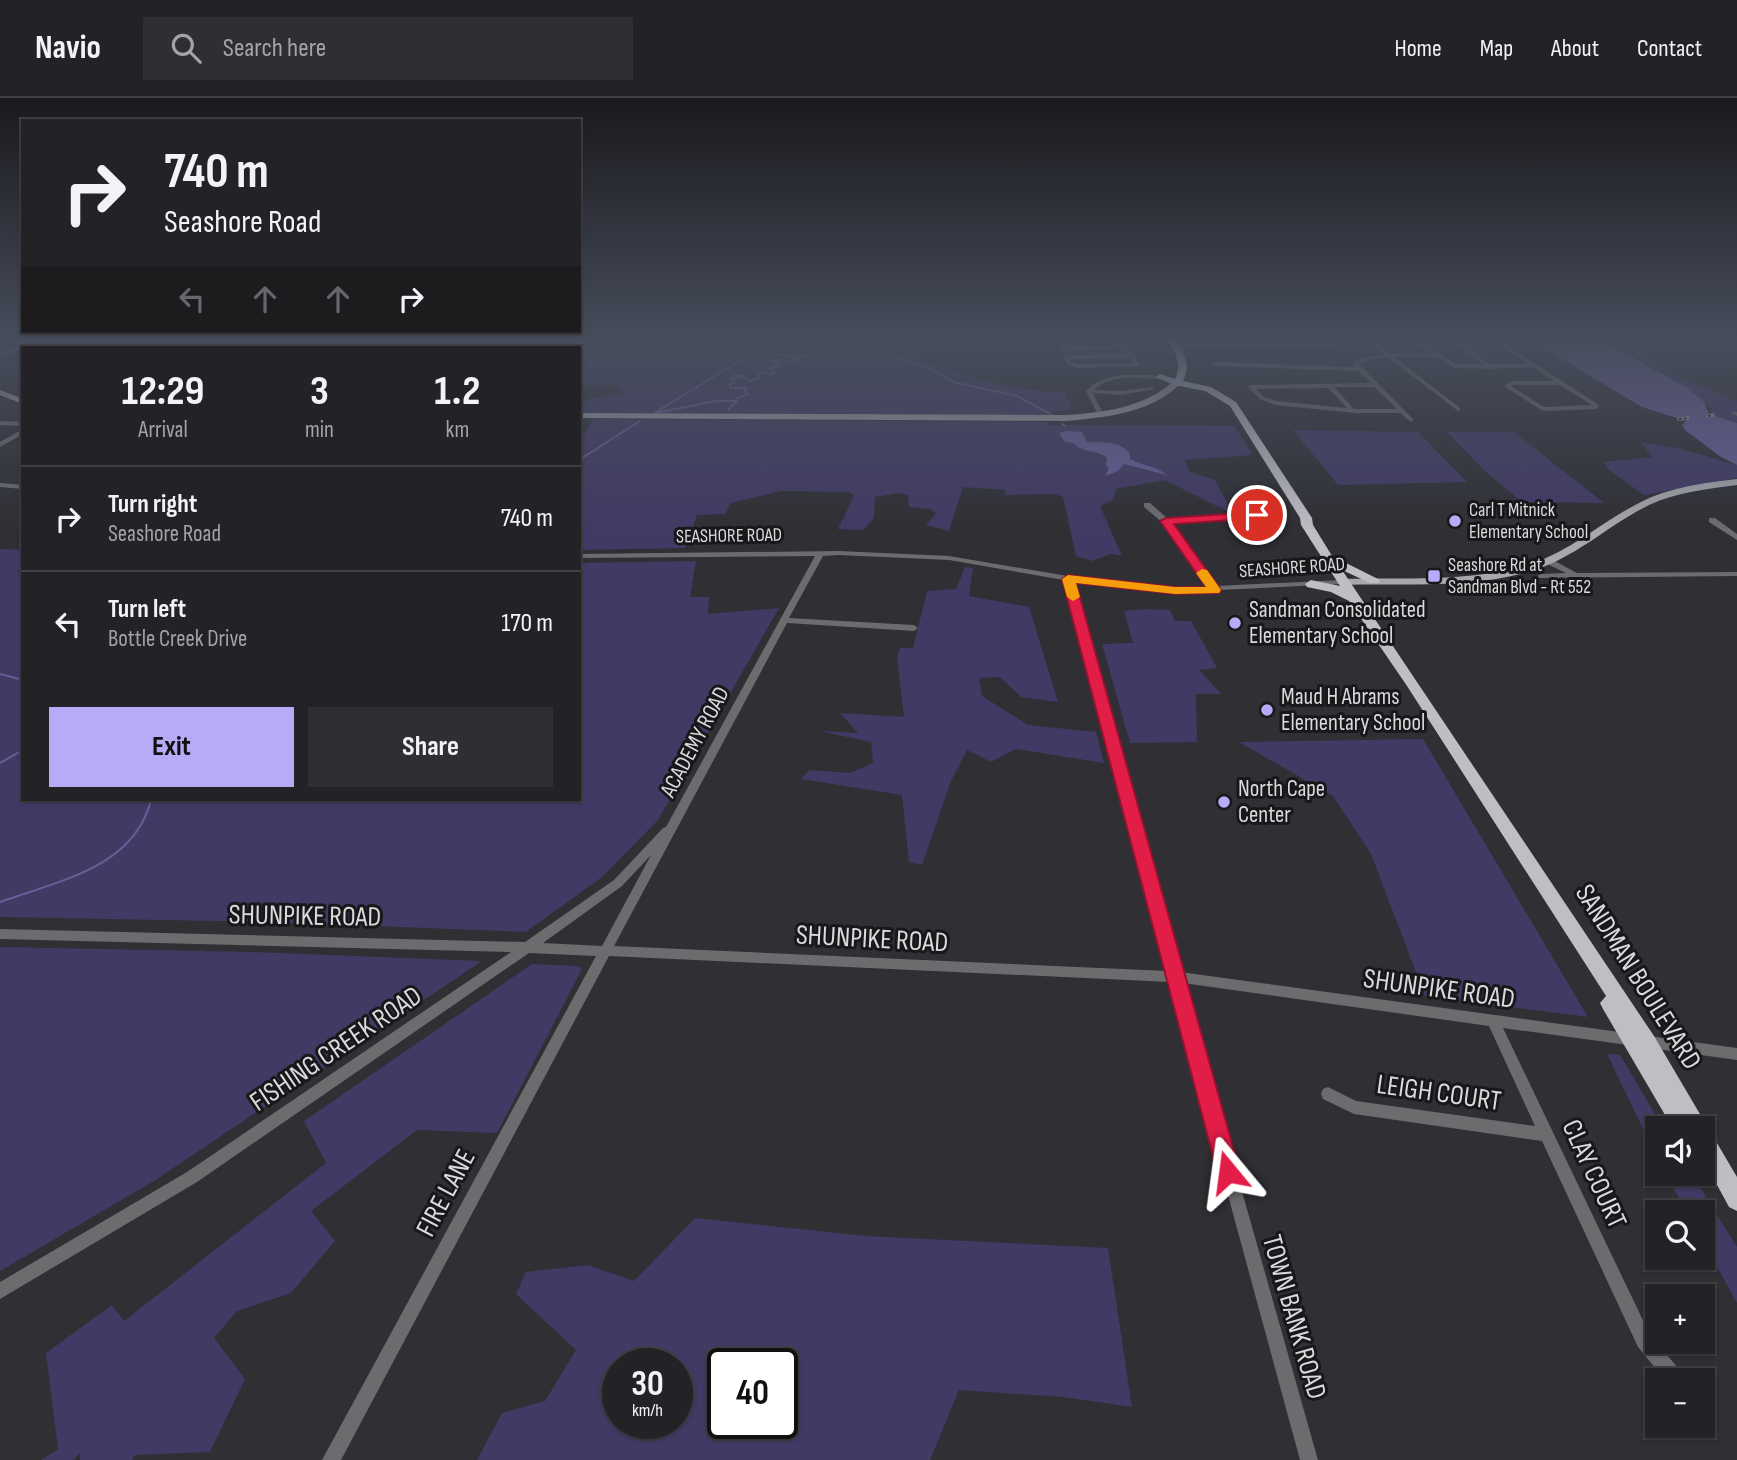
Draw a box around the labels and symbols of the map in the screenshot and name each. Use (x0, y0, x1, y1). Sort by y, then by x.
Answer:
pin (1227, 485, 1287, 545)
place label: Carl T Mitnick Elementary School (1469, 499, 1588, 544)
marker: Carl T Mitnick Elementary School (1447, 513, 1463, 529)
street label: SEASHORE ROAD (676, 524, 782, 548)
street label: SEASHORE ROAD (1238, 553, 1346, 583)
place label: Seashore Rd at Sandman Blvd - Rt 552 (1448, 554, 1591, 599)
marker: Seashore Rd at Sandman Blvd - Rt 552 (1426, 568, 1442, 584)
place label: Sandman Consolidated Elementary School (1249, 596, 1426, 650)
marker: Sandman Consolidated Elementary School (1227, 615, 1243, 631)
street label: ACADEMY ROAD (654, 682, 736, 803)
place label: Maud H Abrams Elementary School (1281, 683, 1425, 737)
marker: Maud H Abrams Elementary School (1259, 702, 1275, 718)
place label: North Cape Center (1238, 775, 1325, 829)
marker: North Cape Center (1216, 794, 1232, 810)
street label: SANDMAN BOULEVARD (1568, 878, 1708, 1076)
street label: SHUNPIKE ROAD (228, 898, 382, 934)
street label: SHUNPIKE ROAD (795, 919, 949, 959)
street label: SHUNPIKE ROAD (1361, 962, 1517, 1016)
street label: FISHING CREEK ROAD (244, 979, 428, 1119)
street label: LEIGH COURT (1375, 1068, 1503, 1118)
street label: CLAY COURT (1555, 1114, 1633, 1234)
position arrow (1191, 1135, 1265, 1209)
street label: FIRE LANE (409, 1144, 483, 1242)
street label: TOWN BANK ROAD (1255, 1231, 1333, 1403)
speed limit sign: 40 (707, 1348, 798, 1439)

